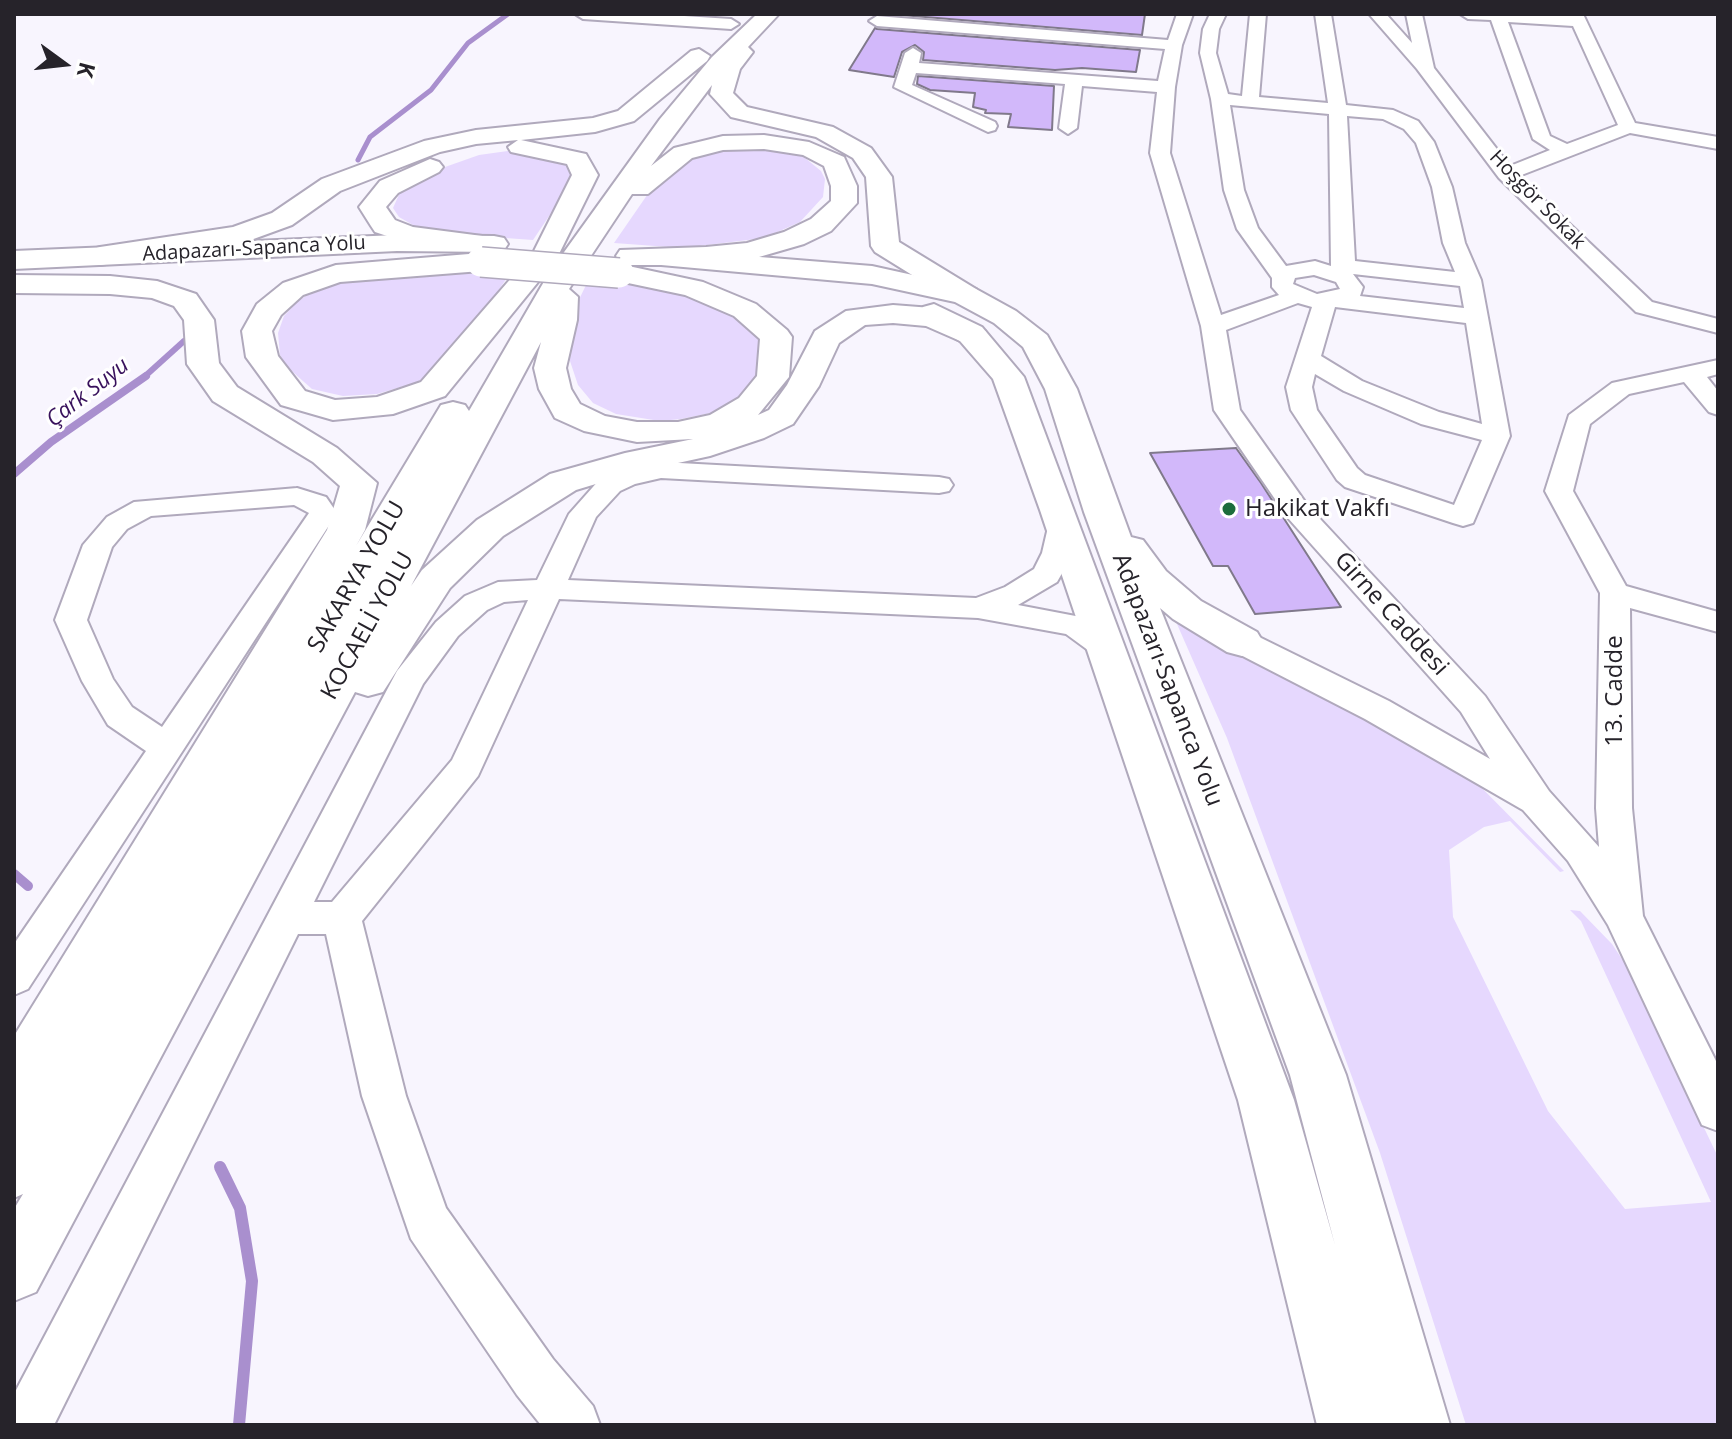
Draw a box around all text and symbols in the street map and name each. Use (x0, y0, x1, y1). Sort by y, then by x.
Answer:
north arrow (24, 24, 104, 104)
text: K (71, 59, 104, 81)
street label: Hoşgör Sokak (1484, 146, 1590, 254)
street label: Adapazarı-Sapanca Yolu (142, 231, 366, 267)
water label: Çark Suyu (42, 353, 134, 433)
place label: Hakikat Vakfı (1245, 495, 1390, 523)
street label: SAKARYA YOLU (302, 496, 412, 658)
marker: Hakikat Vakfı (1220, 500, 1238, 518)
street label: Girne Caddesi (1328, 546, 1454, 682)
street label: KOCAELİ YOLU (316, 547, 420, 705)
street label: Adapazarı-Sapanca Yolu (1105, 550, 1229, 810)
street label: 13. Cadde (1601, 635, 1629, 747)

